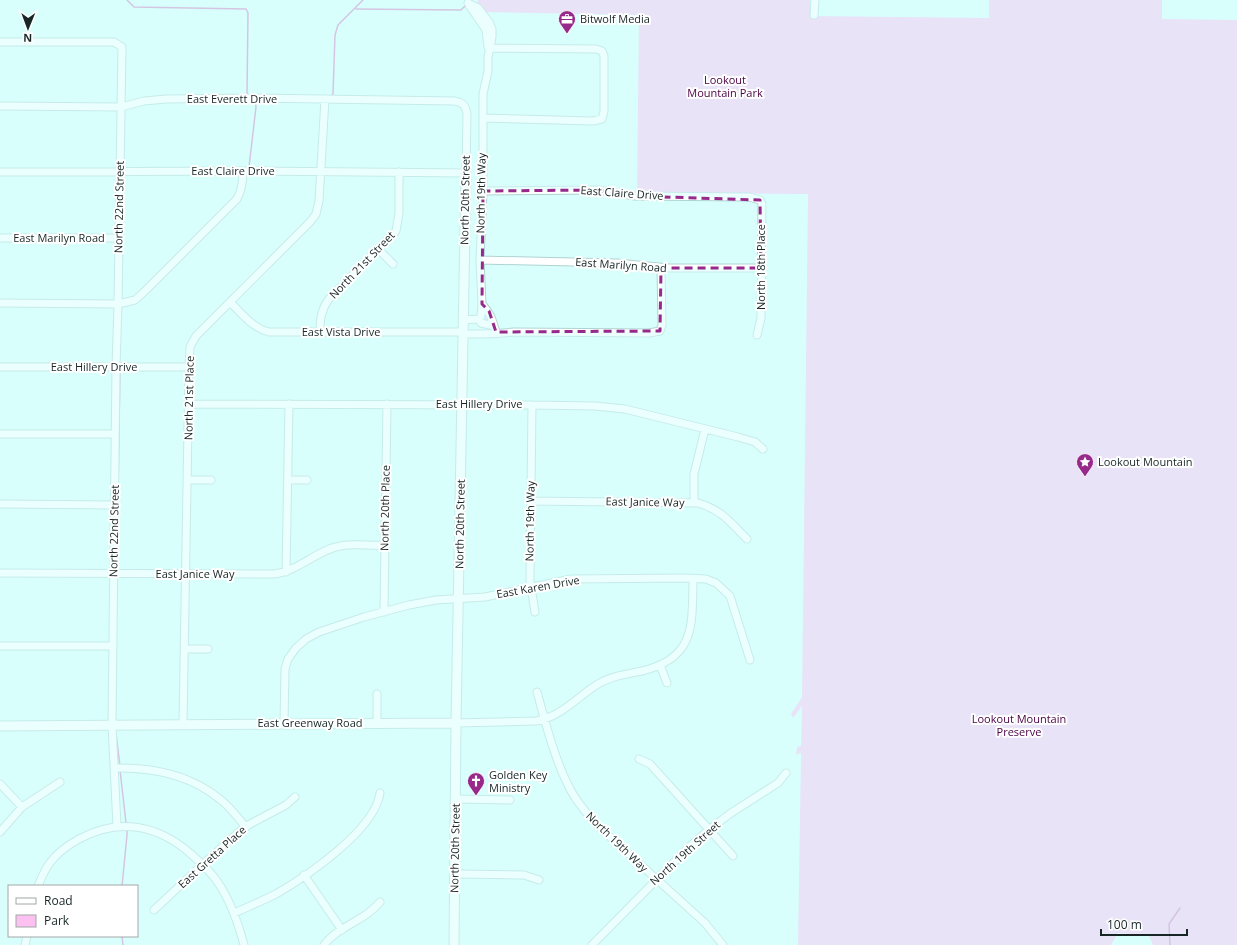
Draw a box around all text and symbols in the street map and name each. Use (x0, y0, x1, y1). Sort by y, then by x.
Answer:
north arrow (8, 8, 48, 48)
office icon: Bitwolf Media (557, 9, 577, 34)
place label: Bitwolf Media (580, 11, 650, 26)
text: N (23, 31, 32, 46)
park label: Lookout Mountain Park (687, 72, 763, 100)
street label: East Everett Drive (187, 91, 277, 106)
street label: North 19th Way (472, 152, 489, 234)
street label: North 20th Street (456, 155, 473, 245)
street label: North 22nd Street (110, 161, 127, 253)
street label: East Claire Drive (191, 163, 275, 178)
street label: East Claire Drive (580, 182, 664, 203)
street label: North 18th Place (753, 224, 768, 310)
street label: North 21st Street (326, 228, 398, 302)
street label: East Marilyn Road (13, 230, 105, 245)
street label: East Marilyn Road (575, 254, 667, 275)
street label: East Vista Drive (302, 324, 380, 339)
street label: North 21st Place (180, 356, 197, 440)
street label: East Hillery Drive (51, 359, 137, 374)
street label: East Hillery Drive (436, 396, 522, 411)
place icon: Lookout Mountain (1075, 452, 1095, 477)
place label: Lookout Mountain (1098, 454, 1192, 469)
street label: North 20th Place (376, 465, 393, 551)
street label: North 20th Street (451, 479, 468, 569)
street label: North 19th Way (521, 480, 538, 562)
street label: North 22nd Street (105, 485, 122, 577)
street label: East Janice Way (605, 493, 685, 510)
street label: East Janice Way (156, 566, 235, 581)
street label: East Karen Drive (495, 572, 581, 601)
park label: Lookout Mountain Preserve (972, 711, 1066, 739)
street label: East Greenway Road (257, 715, 363, 730)
place label: Golden Key Ministry (489, 767, 548, 795)
church icon: Golden Key Ministry (466, 771, 486, 796)
street label: North 20th Street (446, 803, 463, 893)
street label: North 19th Way (583, 808, 652, 875)
street label: North 19th Street (646, 817, 723, 888)
street label: East Gretta Place (174, 822, 249, 891)
legend (8, 885, 138, 937)
text: Road (44, 892, 73, 909)
scale bar (1101, 911, 1187, 937)
text: Park (44, 912, 70, 929)
text: 100 m (1107, 916, 1142, 933)

